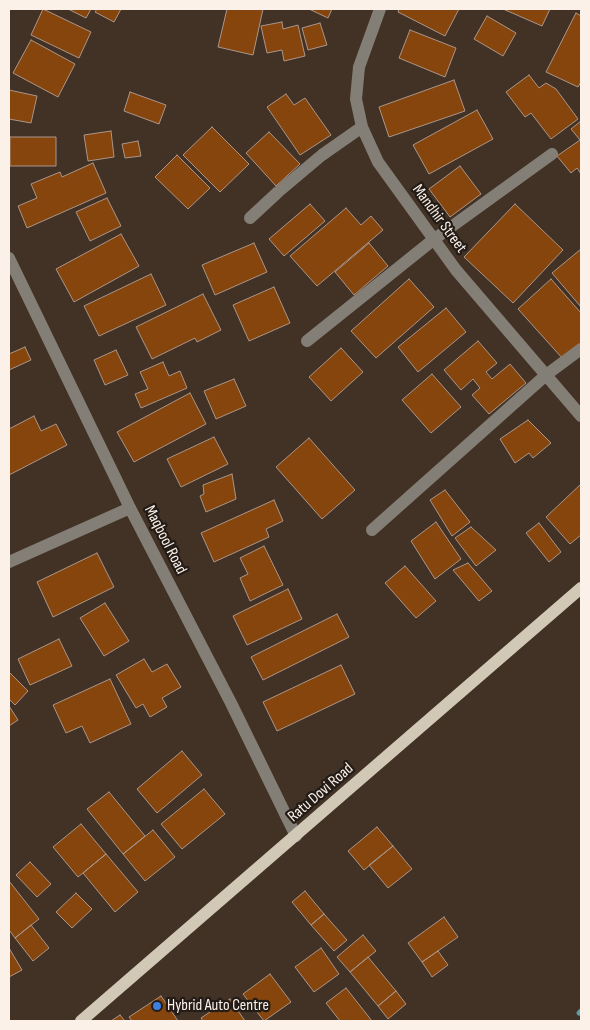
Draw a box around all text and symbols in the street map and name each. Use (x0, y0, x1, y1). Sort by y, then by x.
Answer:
street label: Mandhir Street (408, 181, 470, 257)
street label: Maqbool Road (140, 502, 190, 578)
street label: Ratu Dovi Road (284, 759, 358, 827)
place label: Hybrid Auto Centre (167, 996, 269, 1016)
marker: Hybrid Auto Centre (151, 1000, 163, 1012)

